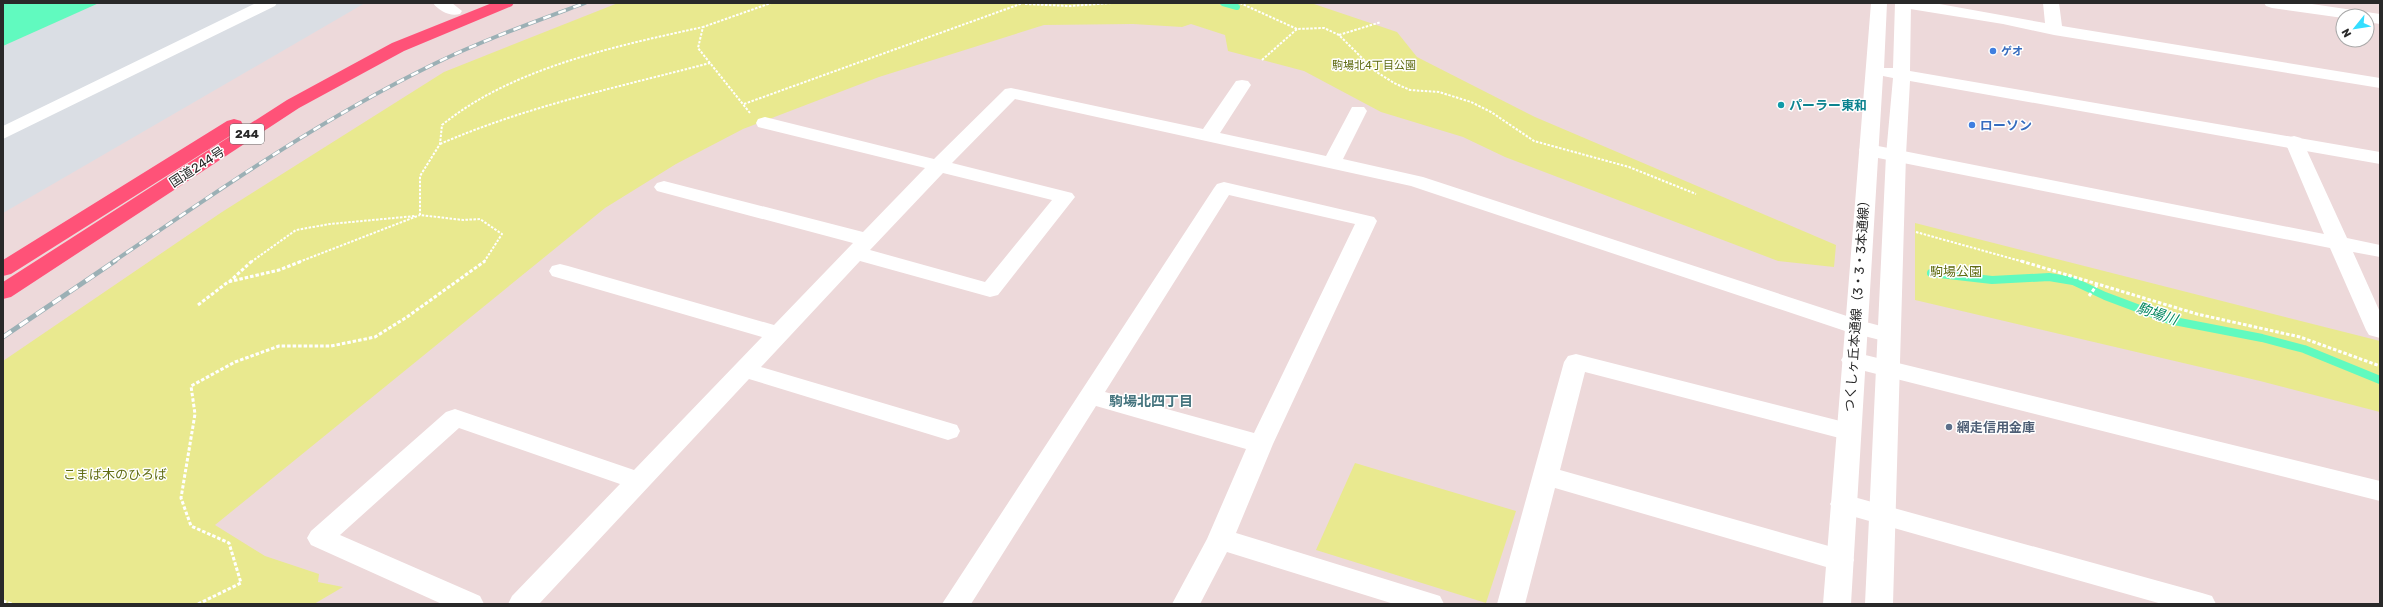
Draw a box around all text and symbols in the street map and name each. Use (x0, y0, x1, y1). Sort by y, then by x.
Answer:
north arrow (2335, 8, 2375, 48)
text: N (2339, 26, 2354, 39)
place label: ゲオ (2001, 45, 2023, 58)
marker: ゲオ (1988, 46, 1998, 56)
park label: 駒場北4丁目公園 (1332, 59, 1416, 72)
place label: パーラー東和 (1789, 98, 1867, 113)
marker: パーラー東和 (1776, 100, 1786, 110)
place label: ローソン (1980, 118, 2032, 133)
marker: ローソン (1967, 120, 1977, 130)
road number: 244 (230, 124, 264, 144)
street label: 国道244号 (167, 144, 227, 190)
street label: つくしヶ丘本通線（3・3・3本通線） (1842, 194, 1872, 412)
park label: 駒場公園 (1930, 264, 1982, 279)
water label: 駒場川 (2134, 299, 2182, 329)
district label: 駒場北四丁目 (1109, 393, 1193, 410)
place label: 網走信用金庫 (1956, 420, 2035, 435)
marker: 網走信用金庫 (1944, 422, 1954, 432)
park label: こまば木のひろば (63, 467, 167, 482)

